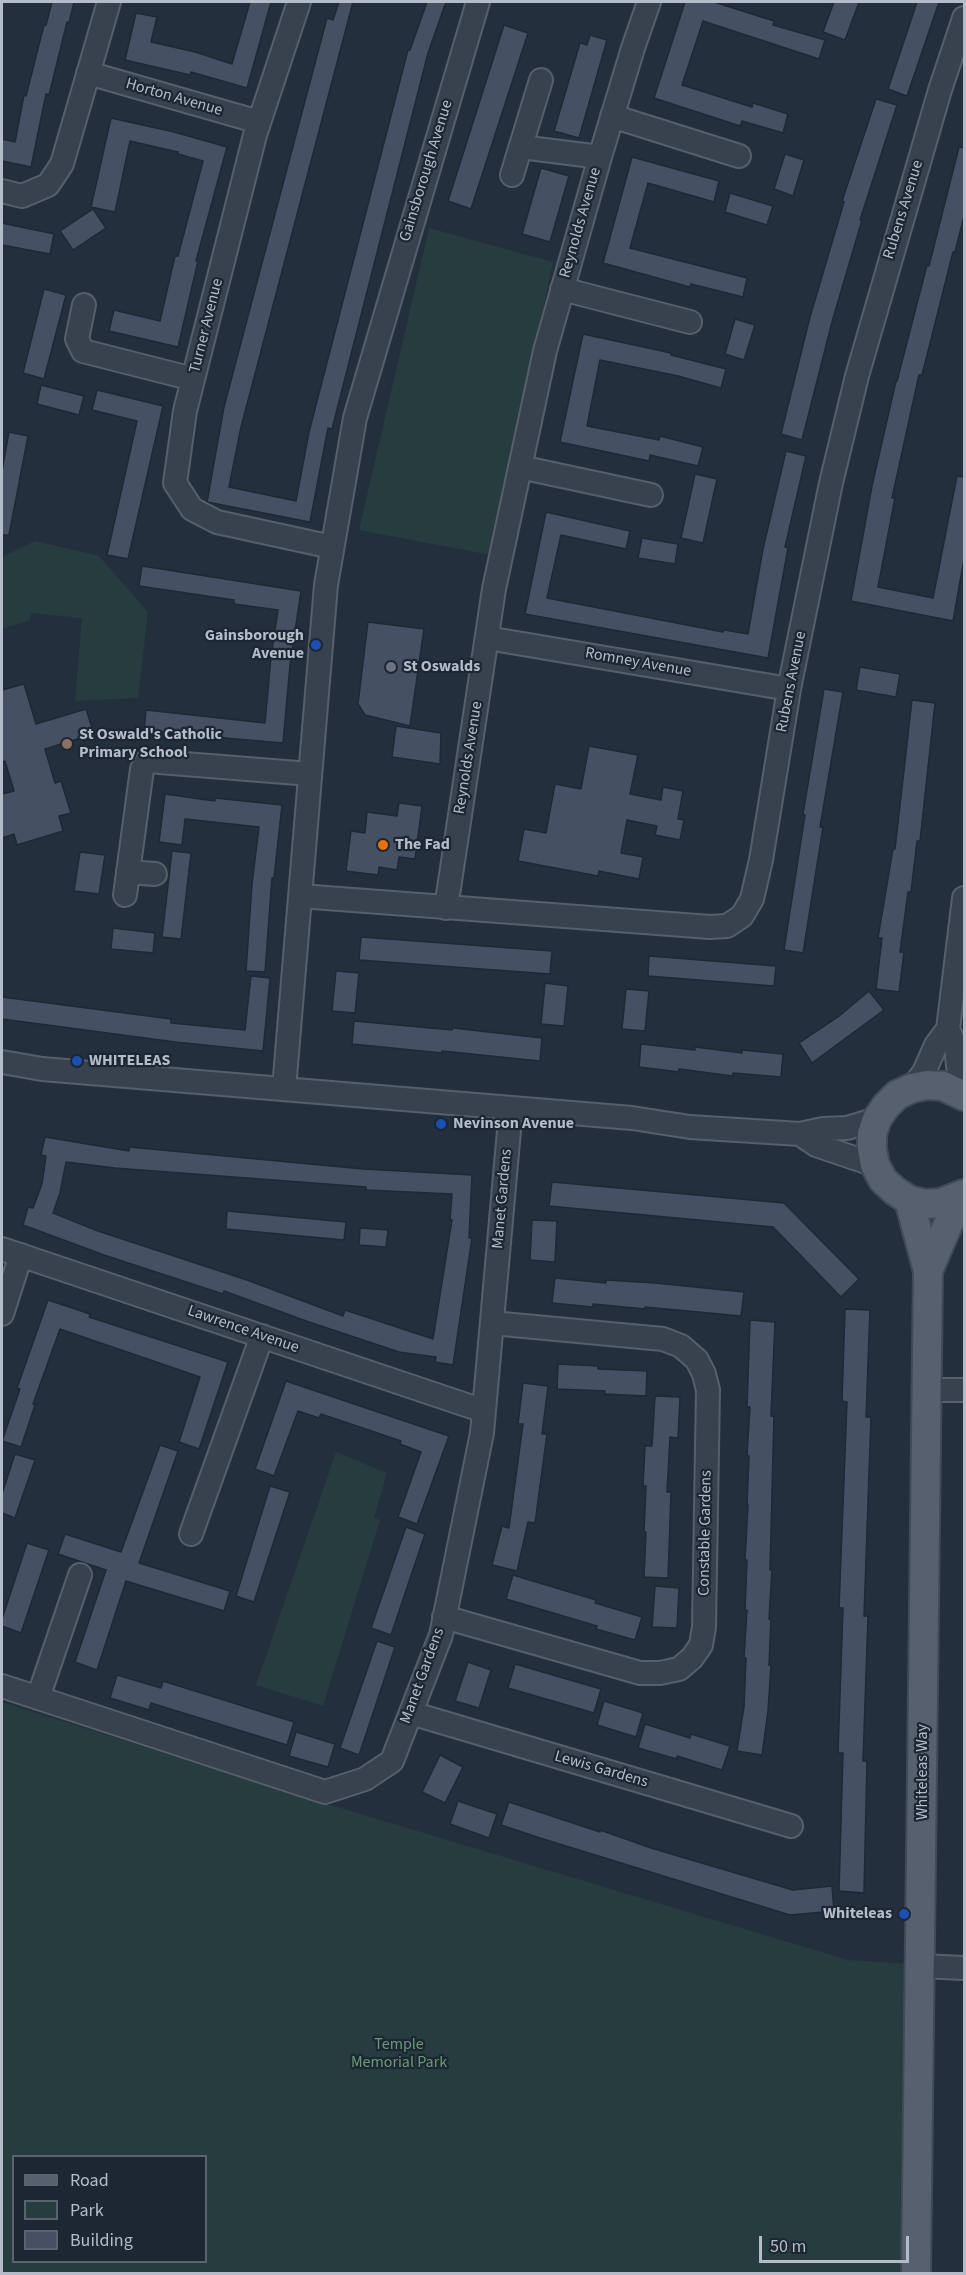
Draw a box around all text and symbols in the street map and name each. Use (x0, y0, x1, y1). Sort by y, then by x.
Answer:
street label: Horton Avenue (123, 75, 225, 121)
street label: Gainsborough Avenue (396, 98, 458, 244)
street label: Rubens Avenue (880, 158, 928, 262)
street label: Reynolds Avenue (556, 166, 606, 280)
street label: Turner Avenue (186, 277, 228, 375)
place label: Gainsborough Avenue (205, 626, 304, 664)
street label: Rubens Avenue (773, 630, 811, 734)
marker: Gainsborough Avenue (309, 638, 323, 652)
street label: Romney Avenue (583, 644, 693, 682)
place label: St Oswalds (403, 657, 480, 677)
marker: St Oswalds (384, 660, 398, 674)
street label: Reynolds Avenue (451, 700, 487, 816)
place label: St Oswald's Catholic Primary School (79, 725, 222, 763)
marker: St Oswald's Catholic Primary School (60, 737, 74, 751)
place label: The Fad (395, 835, 450, 855)
marker: The Fad (376, 838, 390, 852)
place label: WHITELEAS (89, 1051, 170, 1071)
marker: WHITELEAS (70, 1054, 84, 1068)
place label: Nevinson Avenue (453, 1114, 574, 1134)
marker: Nevinson Avenue (434, 1117, 448, 1131)
street label: Manet Gardens (489, 1148, 517, 1250)
street label: Lawrence Avenue (185, 1302, 301, 1358)
street label: Constable Gardens (695, 1470, 717, 1596)
street label: Manet Gardens (397, 1626, 449, 1726)
street label: Whiteleas Way (913, 1724, 933, 1820)
street label: Lewis Gardens (552, 1747, 650, 1793)
place label: Whiteleas (823, 1904, 892, 1924)
marker: Whiteleas (897, 1907, 911, 1921)
park label: Temple Memorial Park (351, 2035, 447, 2073)
legend (12, 2155, 207, 2263)
text: Road (70, 2168, 109, 2193)
text: Park (70, 2198, 104, 2223)
scale bar (762, 2224, 912, 2262)
text: Building (70, 2228, 133, 2253)
text: 50 m (770, 2234, 806, 2259)

